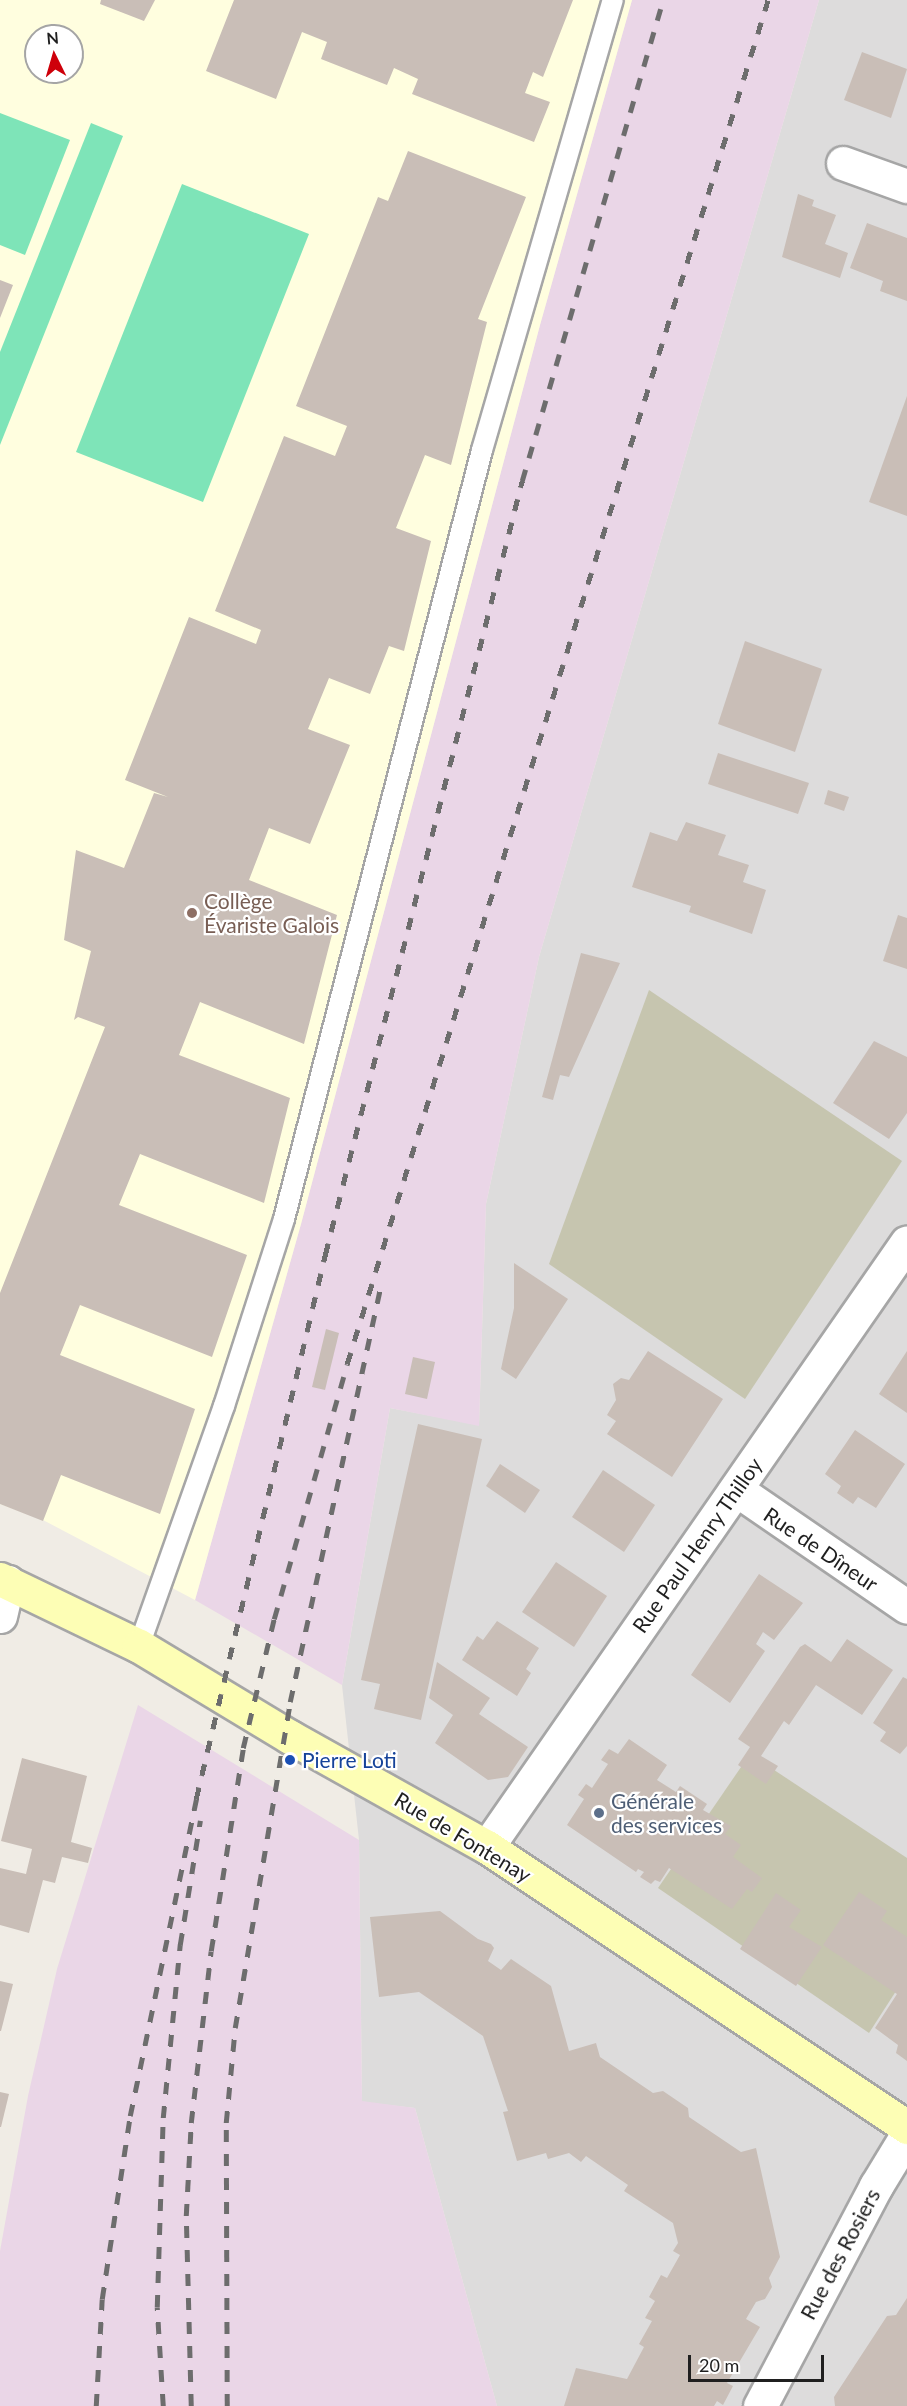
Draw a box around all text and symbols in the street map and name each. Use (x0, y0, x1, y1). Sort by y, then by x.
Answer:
north arrow (24, 24, 84, 84)
text: N (46, 28, 60, 48)
place label: Collège Évariste Galois (204, 888, 339, 938)
marker: Collège Évariste Galois (185, 906, 199, 920)
street label: Rue Paul Henry Thilloy (627, 1452, 767, 1638)
street label: Rue de Dîneur (759, 1502, 883, 1596)
place label: Pierre Loti (302, 1747, 397, 1773)
marker: Pierre Loti (283, 1753, 297, 1767)
street label: Rue de Fontenay (390, 1786, 536, 1888)
place label: Générale des services (611, 1788, 722, 1838)
marker: Générale des services (592, 1806, 606, 1820)
street label: Rue des Rosiers (795, 2184, 885, 2324)
scale bar (691, 2343, 828, 2381)
text: 20 m (699, 2354, 739, 2376)

